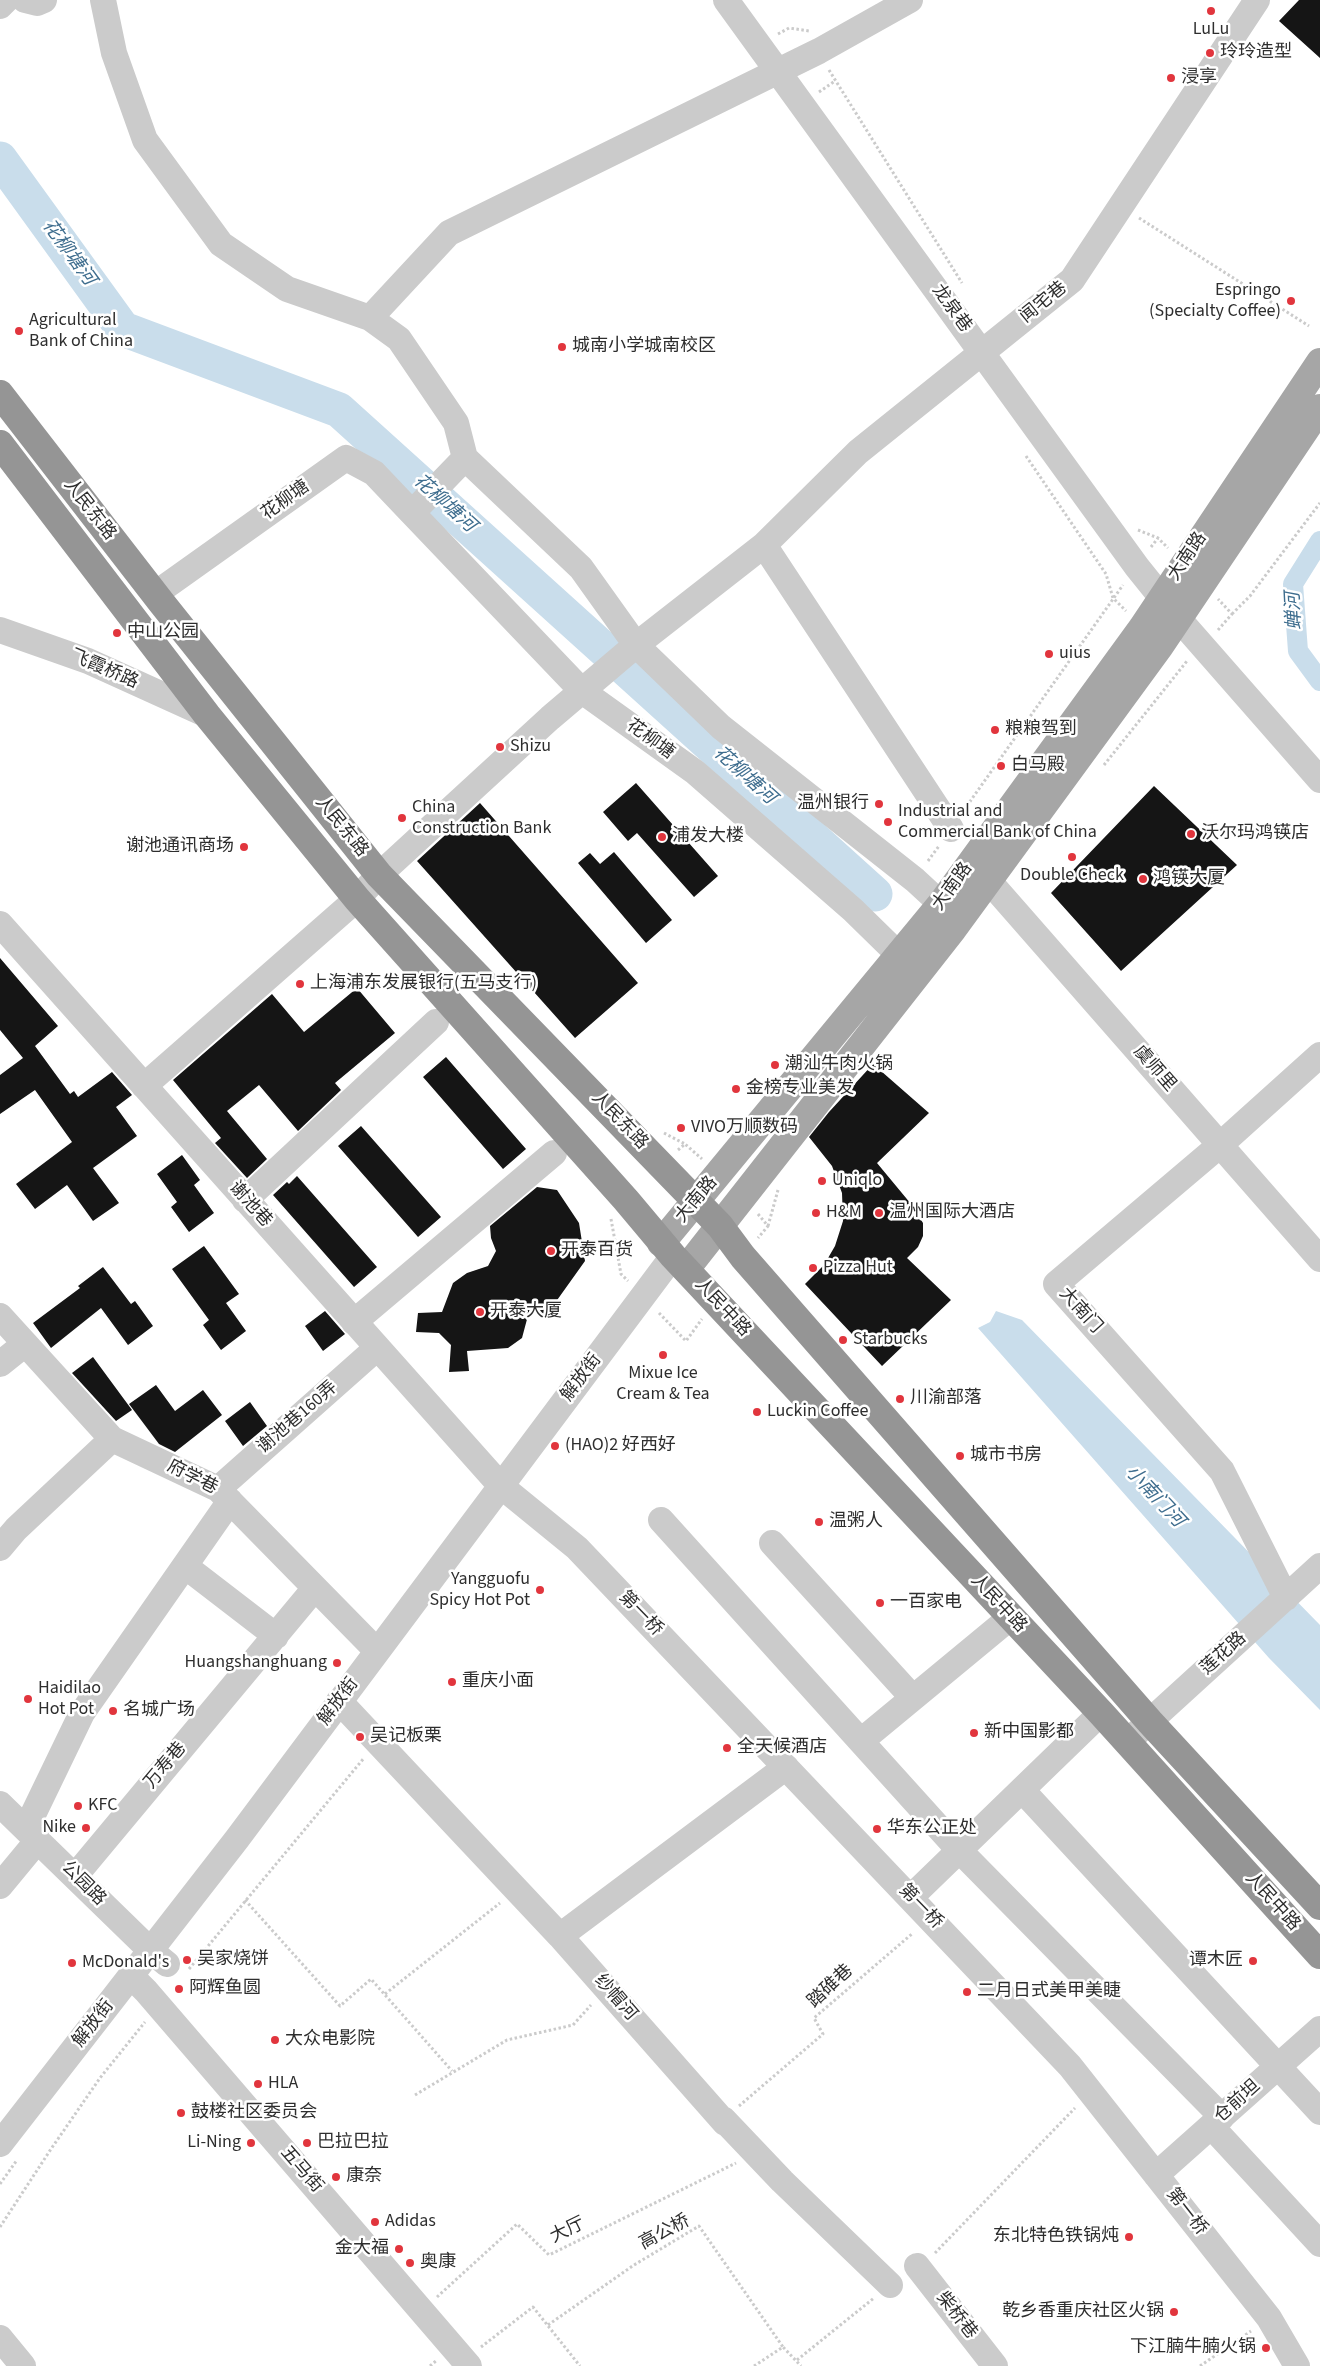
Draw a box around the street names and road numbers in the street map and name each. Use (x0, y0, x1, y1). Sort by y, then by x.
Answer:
street label: 闻宅巷 (1016, 278, 1072, 328)
street label: 龙泉巷 (926, 281, 976, 337)
street label: 人民东路 (58, 475, 120, 545)
street label: 花柳塘 (258, 476, 314, 526)
street label: 大南路 (1164, 529, 1212, 585)
street label: 飞霞桥路 (67, 646, 141, 694)
street label: 花柳塘 (622, 715, 678, 765)
street label: 人民东路 (310, 792, 372, 862)
street label: 大南路 (928, 859, 978, 915)
street label: 虞师里 (1128, 1042, 1180, 1096)
street label: 人民东路 (586, 1088, 652, 1154)
street label: 大南路 (671, 1172, 723, 1228)
street label: 谢池巷 (224, 1178, 276, 1232)
street label: 人民中路 (690, 1274, 754, 1342)
street label: 大南门 (1054, 1284, 1106, 1338)
street label: 解放街 (557, 1350, 607, 1406)
street label: 谢池巷160弄 (254, 1377, 342, 1459)
street label: 府学巷 (163, 1456, 221, 1500)
street label: 人民中路 (966, 1570, 1030, 1638)
street label: 第一桥 (613, 1587, 667, 1641)
street label: 莲花路 (1197, 1628, 1251, 1680)
street label: 解放街 (314, 1674, 364, 1730)
street label: 万寿巷 (140, 1738, 192, 1794)
street label: 公园路 (56, 1857, 110, 1911)
street label: 人民中路 (1240, 1868, 1304, 1936)
street label: 第一桥 (893, 1880, 947, 1934)
street label: 踏碓巷 (804, 1961, 858, 2013)
street label: 纱帽河 (589, 1971, 641, 2025)
street label: 解放街 (69, 1996, 119, 2052)
street label: 仓前坦 (1211, 2076, 1265, 2128)
street label: 五马街 (275, 2143, 327, 2197)
street label: 第一桥 (1161, 2184, 1211, 2240)
street label: 高公桥 (636, 2211, 694, 2255)
street label: 大厅 (547, 2213, 589, 2249)
street label: 柴桥巷 (931, 2288, 981, 2344)

